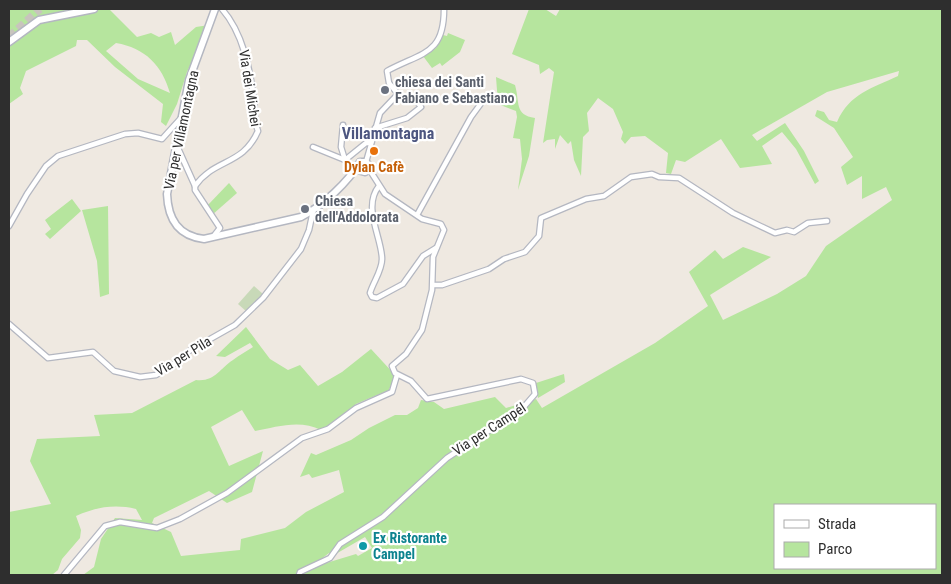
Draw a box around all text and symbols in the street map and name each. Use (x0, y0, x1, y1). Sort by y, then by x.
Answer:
street label: Via dei Michei (236, 48, 264, 128)
street label: Via per Villamontagna (161, 69, 201, 191)
place label: chiesa dei Santi Fabiano e Sebastiano (395, 74, 515, 106)
marker: chiesa dei Santi Fabiano e Sebastiano (379, 84, 391, 96)
district label: Villamontagna (342, 124, 435, 143)
marker: Dylan Cafè (368, 145, 380, 157)
place label: Dylan Cafè (344, 159, 404, 175)
place label: Chiesa dell'Addolorata (315, 193, 399, 225)
marker: Chiesa dell'Addolorata (299, 203, 311, 215)
street label: Via per Pila (152, 333, 214, 379)
street label: Via per Campél (450, 399, 528, 459)
legend (774, 504, 936, 569)
text: Strada (818, 515, 856, 533)
place label: Ex Ristorante Campel (373, 530, 447, 562)
marker: Ex Ristorante Campel (357, 540, 369, 552)
text: Parco (818, 540, 852, 558)

